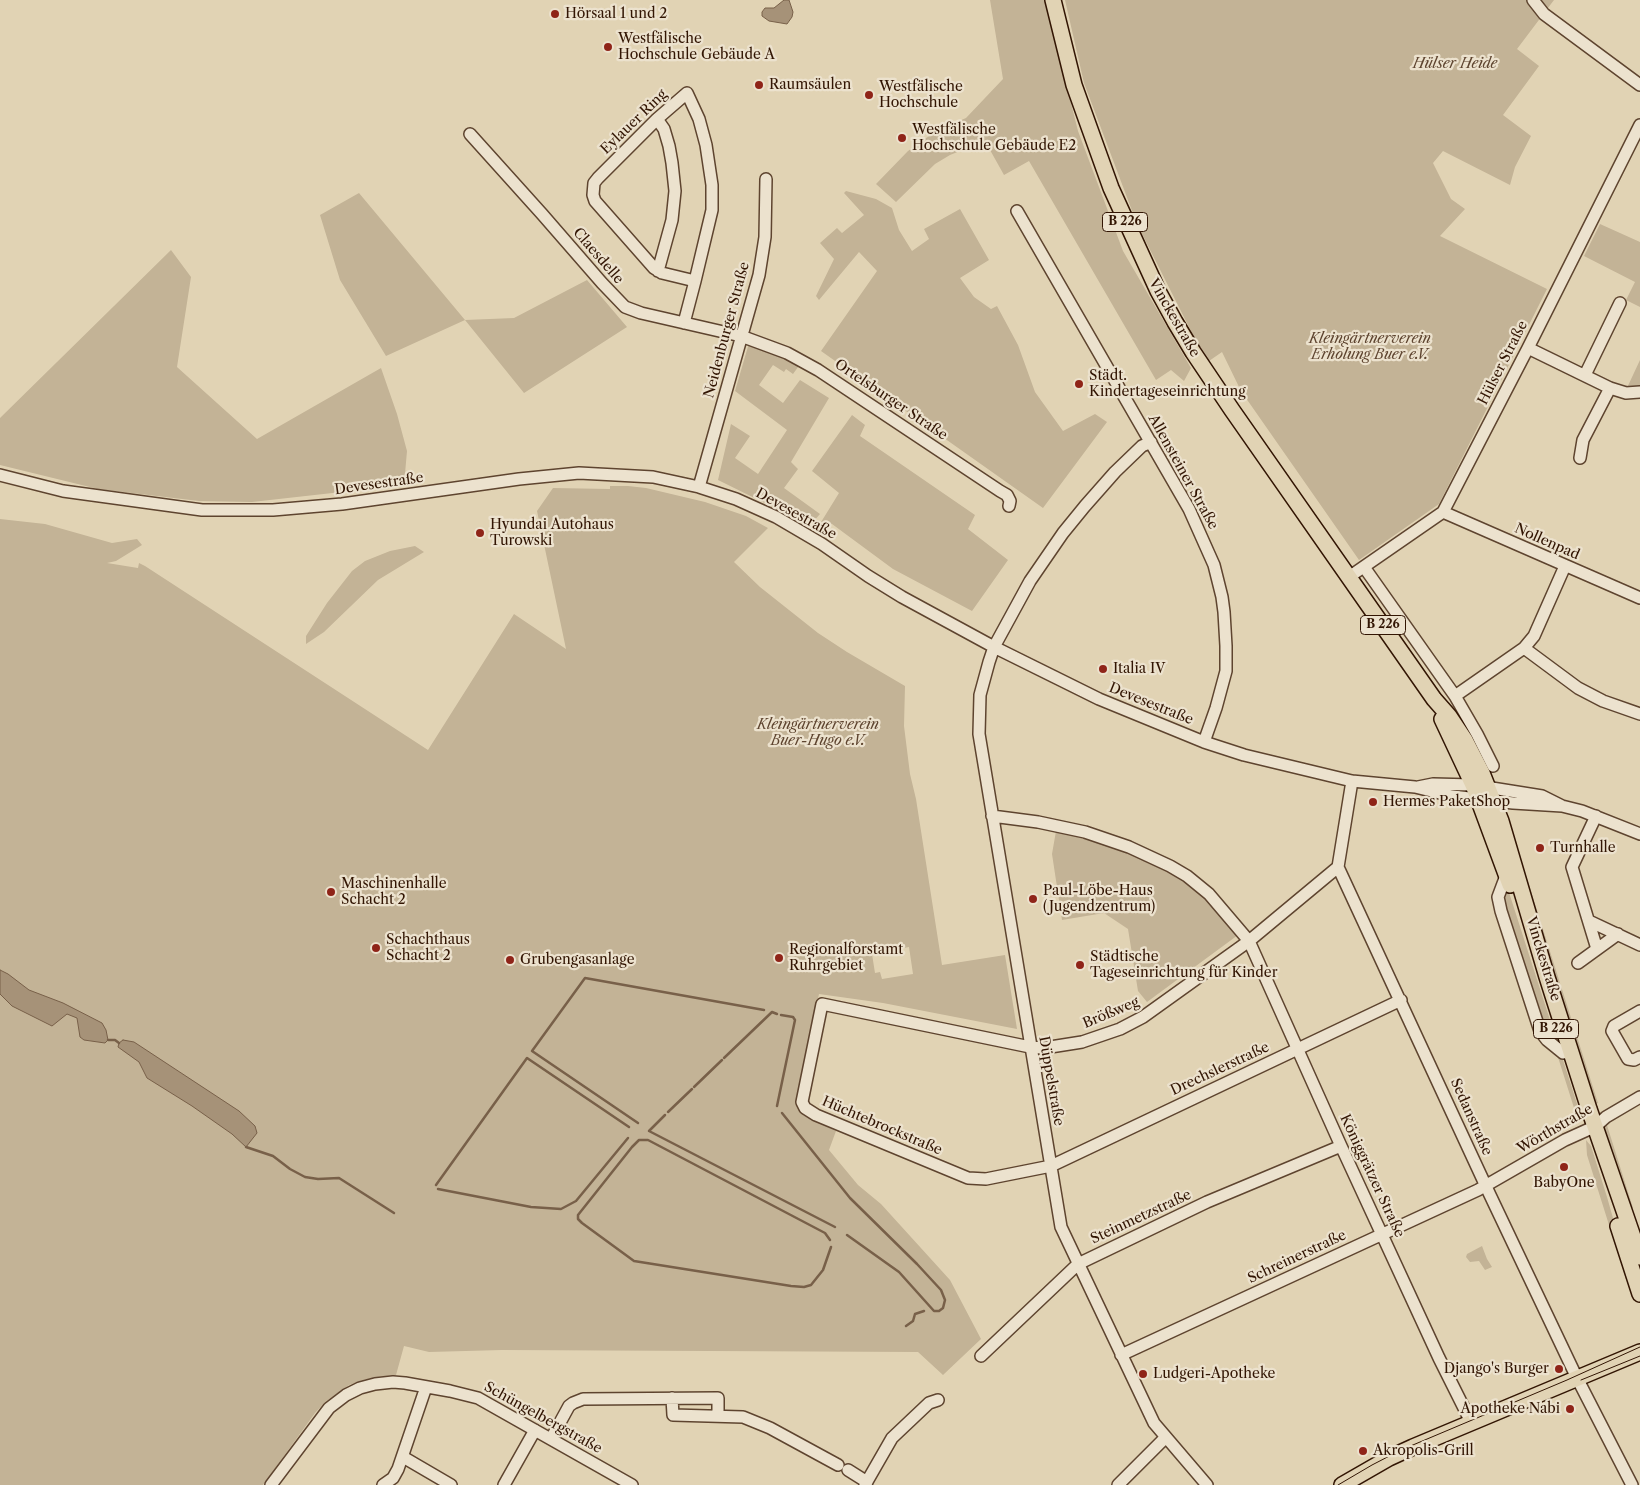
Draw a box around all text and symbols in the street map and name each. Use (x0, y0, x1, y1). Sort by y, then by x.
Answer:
place label: Hörsaal 1 und 2 (565, 6, 667, 22)
marker: Hörsaal 1 und 2 (549, 8, 561, 20)
place label: Westfälische Hochschule Gebäude A (618, 31, 775, 64)
marker: Westfälische Hochschule Gebäude A (602, 41, 614, 53)
park label: Hülser Heide (1413, 56, 1497, 72)
place label: Raumsäulen (769, 77, 851, 93)
marker: Raumsäulen (753, 79, 765, 91)
place label: Westfälische Hochschule (879, 79, 963, 111)
street label: Eylauer Ring (597, 86, 671, 158)
marker: Westfälische Hochschule (863, 89, 875, 101)
place label: Westfälische Hochschule Gebäude E2 (912, 122, 1076, 154)
marker: Westfälische Hochschule Gebäude E2 (896, 132, 908, 144)
road number: B 226 (1102, 212, 1148, 232)
street label: Claesdelle (569, 225, 627, 287)
street label: Neidenburger Straße (701, 260, 753, 400)
street label: Vinckestraße (1145, 276, 1203, 360)
street label: Hülser Straße (1475, 318, 1531, 408)
park label: Kleingärtnerverein Erholung Buer e.V. (1309, 331, 1431, 364)
street label: Ortelsburger Straße (831, 356, 951, 444)
place label: Städt. Kindertageseinrichtung (1089, 368, 1246, 401)
marker: Städt. Kindertageseinrichtung (1073, 378, 1085, 390)
street label: Allensteiner Straße (1144, 412, 1222, 532)
street label: Devesestraße (333, 469, 425, 499)
street label: Devesestraße (753, 485, 839, 543)
place label: Hyundai Autohaus Turowski (490, 517, 614, 550)
street label: Nollenpad (1512, 520, 1582, 564)
marker: Hyundai Autohaus Turowski (474, 527, 486, 539)
road number: B 226 (1360, 616, 1406, 634)
place label: Italia IV (1113, 661, 1165, 677)
marker: Italia IV (1097, 663, 1109, 675)
street label: Devesestraße (1106, 679, 1196, 729)
park label: Kleingärtnerverein Buer-Hugo e.V. (757, 717, 879, 750)
place label: Hermes PaketShop (1383, 794, 1510, 810)
marker: Hermes PaketShop (1367, 796, 1379, 808)
place label: Turnhalle (1550, 840, 1616, 856)
marker: Turnhalle (1534, 842, 1546, 854)
place label: Maschinenhalle Schacht 2 (341, 876, 447, 909)
place label: Paul-Löbe-Haus (Jugendzentrum) (1043, 883, 1155, 916)
marker: Maschinenhalle Schacht 2 (325, 886, 337, 898)
marker: Paul-Löbe-Haus (Jugendzentrum) (1027, 893, 1039, 905)
street label: Vinckestraße (1522, 915, 1564, 1003)
place label: Schachthaus Schacht 2 (386, 932, 470, 964)
marker: Schachthaus Schacht 2 (370, 942, 382, 954)
place label: Regionalforstamt Ruhrgebiet (789, 942, 903, 974)
place label: Städtische Tageseinrichtung für Kinder (1090, 949, 1278, 982)
place label: Grubengasanlage (520, 952, 635, 968)
marker: Regionalforstamt Ruhrgebiet (773, 952, 785, 964)
marker: Grubengasanlage (504, 954, 516, 966)
marker: Städtische Tageseinrichtung für Kinder (1074, 959, 1086, 971)
street label: Brößweg (1080, 994, 1142, 1032)
road number: B 226 (1534, 1020, 1578, 1038)
street label: Düppelstraße (1035, 1035, 1067, 1127)
street label: Drechslerstraße (1168, 1039, 1272, 1099)
street label: Sedanstraße (1447, 1076, 1495, 1158)
street label: Hüchtebrockstraße (819, 1093, 945, 1159)
street label: Wörthstraße (1514, 1101, 1596, 1157)
street label: Königgrätzer Straße (1336, 1112, 1408, 1240)
marker: BabyOne (1558, 1161, 1570, 1173)
place label: BabyOne (1533, 1175, 1595, 1191)
street label: Steinmetzstraße (1088, 1186, 1194, 1248)
street label: Schreinerstraße (1245, 1227, 1349, 1287)
place label: Django's Burger (1444, 1361, 1549, 1377)
marker: Django's Burger (1553, 1363, 1565, 1375)
place label: Ludgeri-Apotheke (1153, 1366, 1275, 1382)
marker: Ludgeri-Apotheke (1137, 1368, 1149, 1380)
street label: Schüngelbergstraße (481, 1379, 605, 1457)
place label: Apotheke Nabi (1460, 1401, 1560, 1417)
marker: Apotheke Nabi (1564, 1403, 1576, 1415)
place label: Akropolis-Grill (1373, 1443, 1474, 1459)
marker: Akropolis-Grill (1357, 1445, 1369, 1457)

